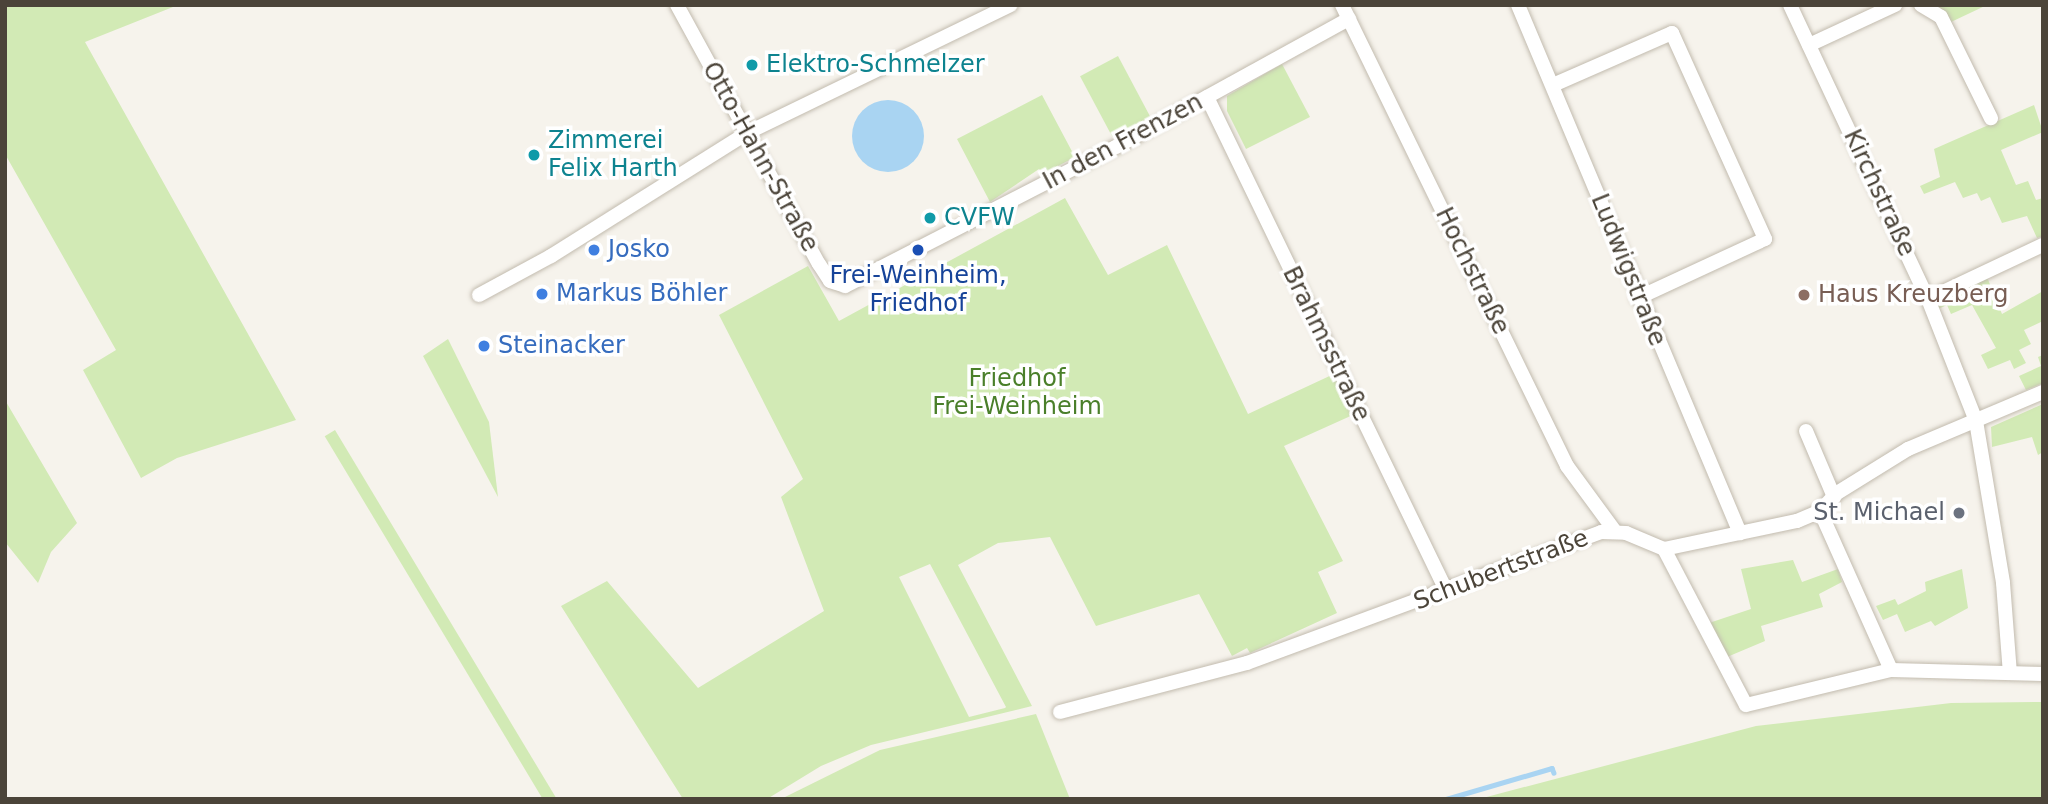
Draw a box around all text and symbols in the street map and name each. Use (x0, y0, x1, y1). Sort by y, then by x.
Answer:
place label: Elektro-Schmelzer (766, 51, 985, 79)
street label: Otto-Hahn-Straße (696, 57, 824, 257)
marker: Elektro-Schmelzer (744, 57, 760, 73)
street label: In den Frenzen (1038, 88, 1208, 196)
street label: Kirchstraße (1837, 125, 1921, 261)
place label: Zimmerei Felix Harth (548, 127, 678, 183)
marker: Zimmerei Felix Harth (526, 147, 542, 163)
street label: Ludwigstraße (1584, 190, 1672, 350)
street label: Hochstraße (1429, 203, 1515, 339)
place label: CVFW (944, 204, 1015, 232)
marker: CVFW (922, 210, 938, 226)
place label: Josko (608, 236, 670, 264)
marker: Josko (586, 242, 602, 258)
marker: Frei-Weinheim, Friedhof (910, 242, 926, 258)
place label: Frei-Weinheim, Friedhof (829, 262, 1007, 318)
street label: Brahmsstraße (1276, 262, 1376, 426)
place label: Markus Böhler (556, 280, 727, 308)
place label: Haus Kreuzberg (1818, 281, 2008, 309)
marker: Markus Böhler (534, 286, 550, 302)
marker: Haus Kreuzberg (1796, 287, 1812, 303)
place label: Steinacker (498, 332, 625, 360)
marker: Steinacker (476, 338, 492, 354)
park label: Friedhof Frei-Weinheim (932, 365, 1102, 421)
place label: St. Michael (1813, 499, 1945, 527)
marker: St. Michael (1951, 505, 1967, 521)
street label: Schubertstraße (1410, 523, 1592, 617)

